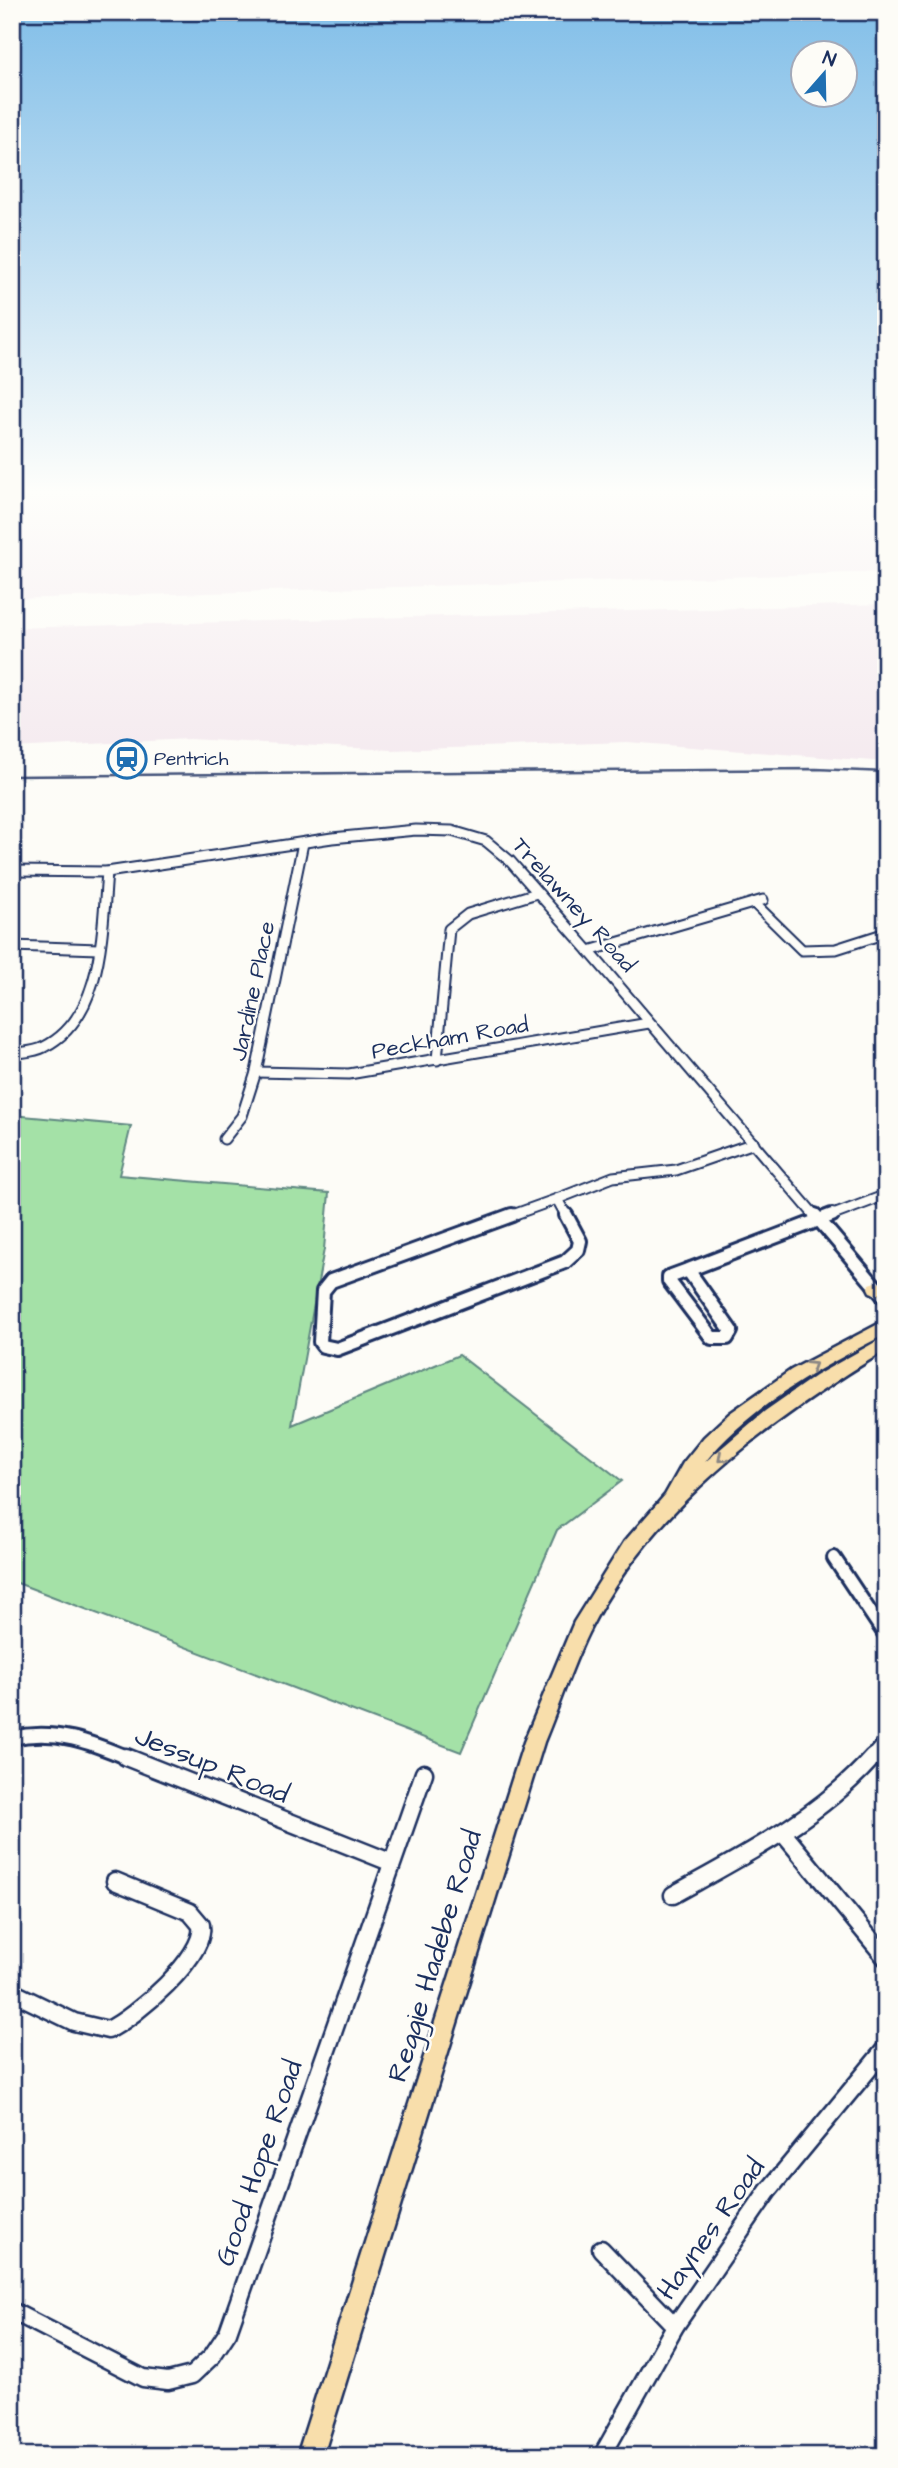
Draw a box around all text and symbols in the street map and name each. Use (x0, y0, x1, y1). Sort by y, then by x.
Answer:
north arrow (790, 38, 860, 108)
text: N (819, 45, 840, 74)
station icon: Pentrich (106, 738, 148, 780)
place label: Pentrich (154, 746, 229, 773)
street label: Trelawney Road (504, 830, 644, 980)
street label: Jardine Place (223, 918, 283, 1064)
street label: Peckham Road (369, 1008, 531, 1068)
one-way arrow (805, 1361, 818, 1374)
one-way arrow (717, 1450, 730, 1462)
street label: Jessup Road (129, 1716, 295, 1814)
street label: Reggie Hadebe Road (378, 1825, 493, 2087)
street label: Good Hope Road (205, 2055, 313, 2271)
street label: Haynes Road (648, 2150, 776, 2309)

